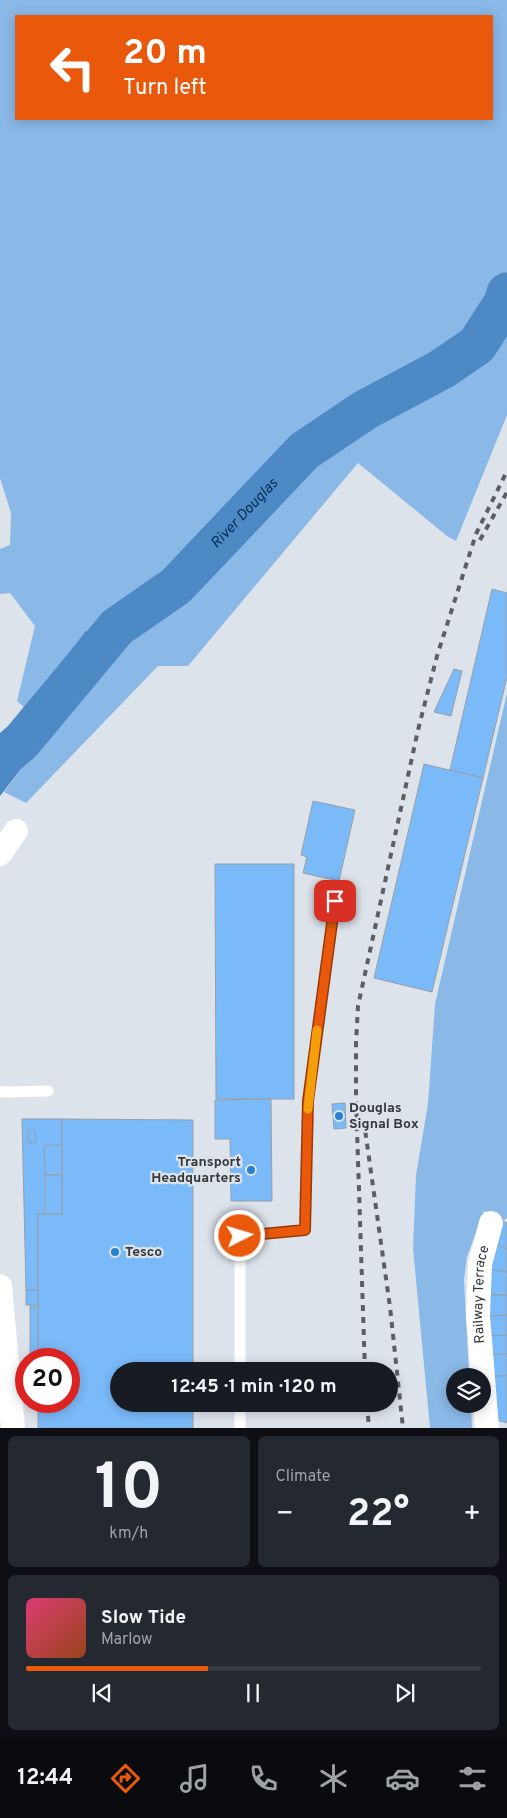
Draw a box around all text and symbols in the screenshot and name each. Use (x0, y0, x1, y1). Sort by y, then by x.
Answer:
text: 20 m (123, 32, 207, 76)
icon: left (40, 35, 105, 100)
text: Turn left (123, 75, 206, 102)
water label: River Douglas (207, 474, 283, 553)
pin (314, 880, 356, 922)
icon: arrive (321, 887, 349, 915)
place label: Douglas Signal Box (349, 1100, 419, 1133)
marker: Douglas Signal Box (333, 1110, 345, 1122)
place label: Transport Headquarters (151, 1154, 241, 1187)
marker: Transport Headquarters (245, 1164, 257, 1176)
position arrow (213, 1209, 265, 1261)
place label: Tesco (125, 1244, 162, 1261)
street label: Railway Terrace (469, 1244, 493, 1344)
marker: Tesco (109, 1246, 121, 1258)
speed limit sign: 20 (15, 1348, 80, 1413)
map controls (446, 1368, 491, 1413)
button: layers (446, 1368, 491, 1413)
text: 12:45 · 1 min · 120 m (171, 1375, 337, 1399)
text: 10 (94, 1450, 163, 1532)
text: Climate (276, 1467, 330, 1487)
text: 22° (347, 1491, 409, 1540)
text: − (276, 1497, 294, 1533)
text: + (463, 1497, 481, 1533)
text: km/h (109, 1524, 148, 1544)
text: Slow Tide (101, 1606, 186, 1630)
text: Marlow (101, 1630, 153, 1650)
icon: previous (88, 1679, 116, 1707)
icon: pause (239, 1679, 267, 1707)
icon: next (391, 1679, 419, 1707)
icon: directions (108, 1761, 143, 1796)
icon: music (177, 1761, 212, 1796)
icon: phone (246, 1761, 281, 1796)
icon: climate (316, 1761, 351, 1796)
icon: car (385, 1761, 420, 1796)
icon: filters (455, 1761, 490, 1796)
text: 12:44 (17, 1765, 73, 1792)

